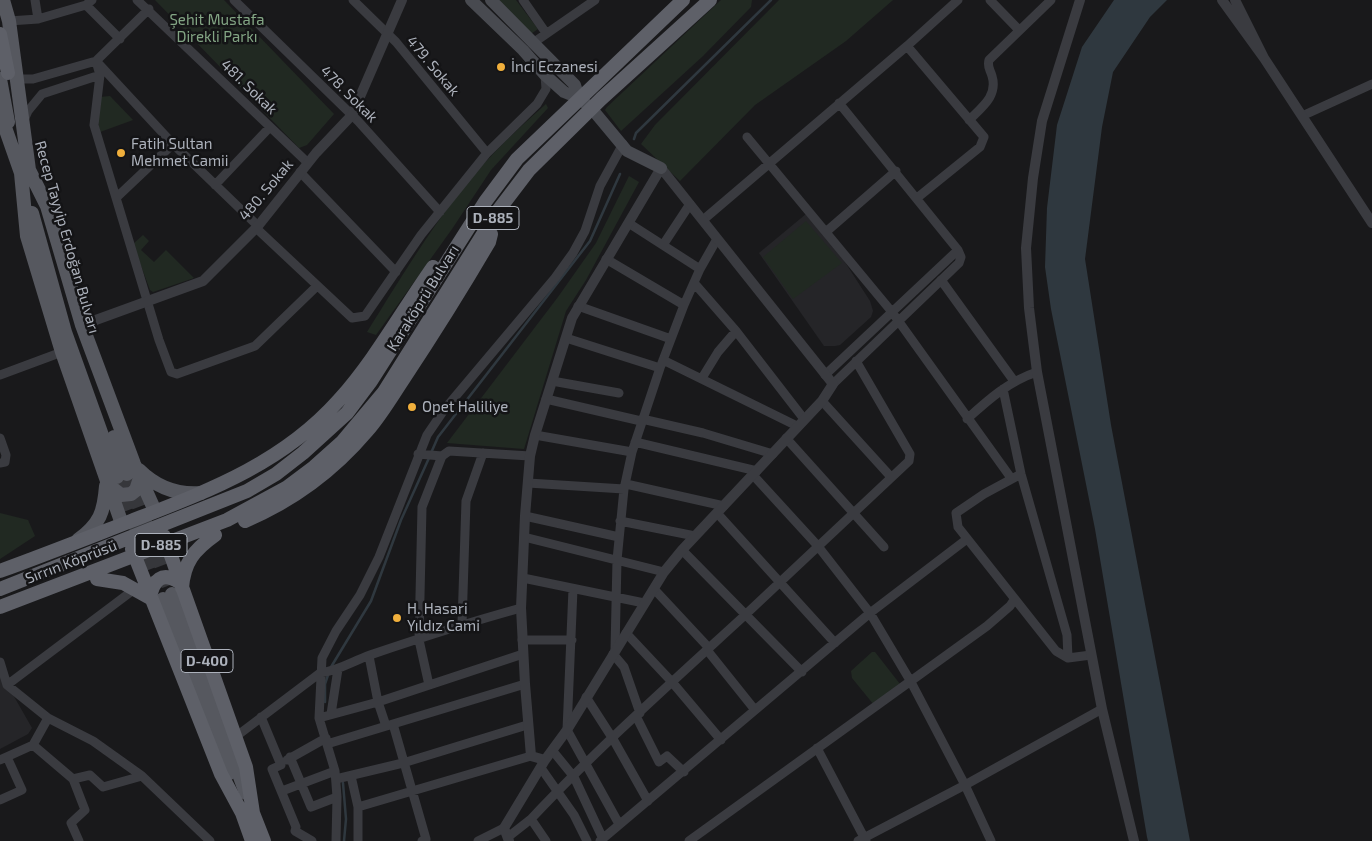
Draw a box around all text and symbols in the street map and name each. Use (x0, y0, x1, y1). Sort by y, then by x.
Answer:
park label: Şehit Mustafa Direkli Parkı (169, 11, 265, 46)
street label: 479. Sokak (403, 32, 463, 100)
street label: 481. Sokak (217, 56, 281, 118)
place label: İnci Eczanesi (511, 58, 598, 76)
marker: İnci Eczanesi (495, 61, 507, 73)
street label: 478. Sokak (317, 62, 381, 126)
place label: Fatih Sultan Mehmet Camii (131, 135, 229, 170)
street label: Recep Tayyip Erdoğan Bulvarı (31, 139, 103, 335)
marker: Fatih Sultan Mehmet Camii (115, 147, 127, 159)
street label: 480. Sokak (235, 156, 297, 224)
road number: D-885 (467, 207, 519, 230)
street label: Karaköprü Bulvarı (383, 242, 463, 354)
place label: Opet Haliliye (422, 398, 508, 416)
marker: Opet Haliliye (406, 401, 418, 413)
road number: D-885 (135, 534, 187, 556)
street label: Sırrın Köprüsü (23, 536, 119, 588)
place label: H. Hasari Yıldız Cami (407, 600, 480, 635)
marker: H. Hasari Yıldız Cami (391, 612, 403, 624)
road number: D-400 (181, 649, 233, 672)

